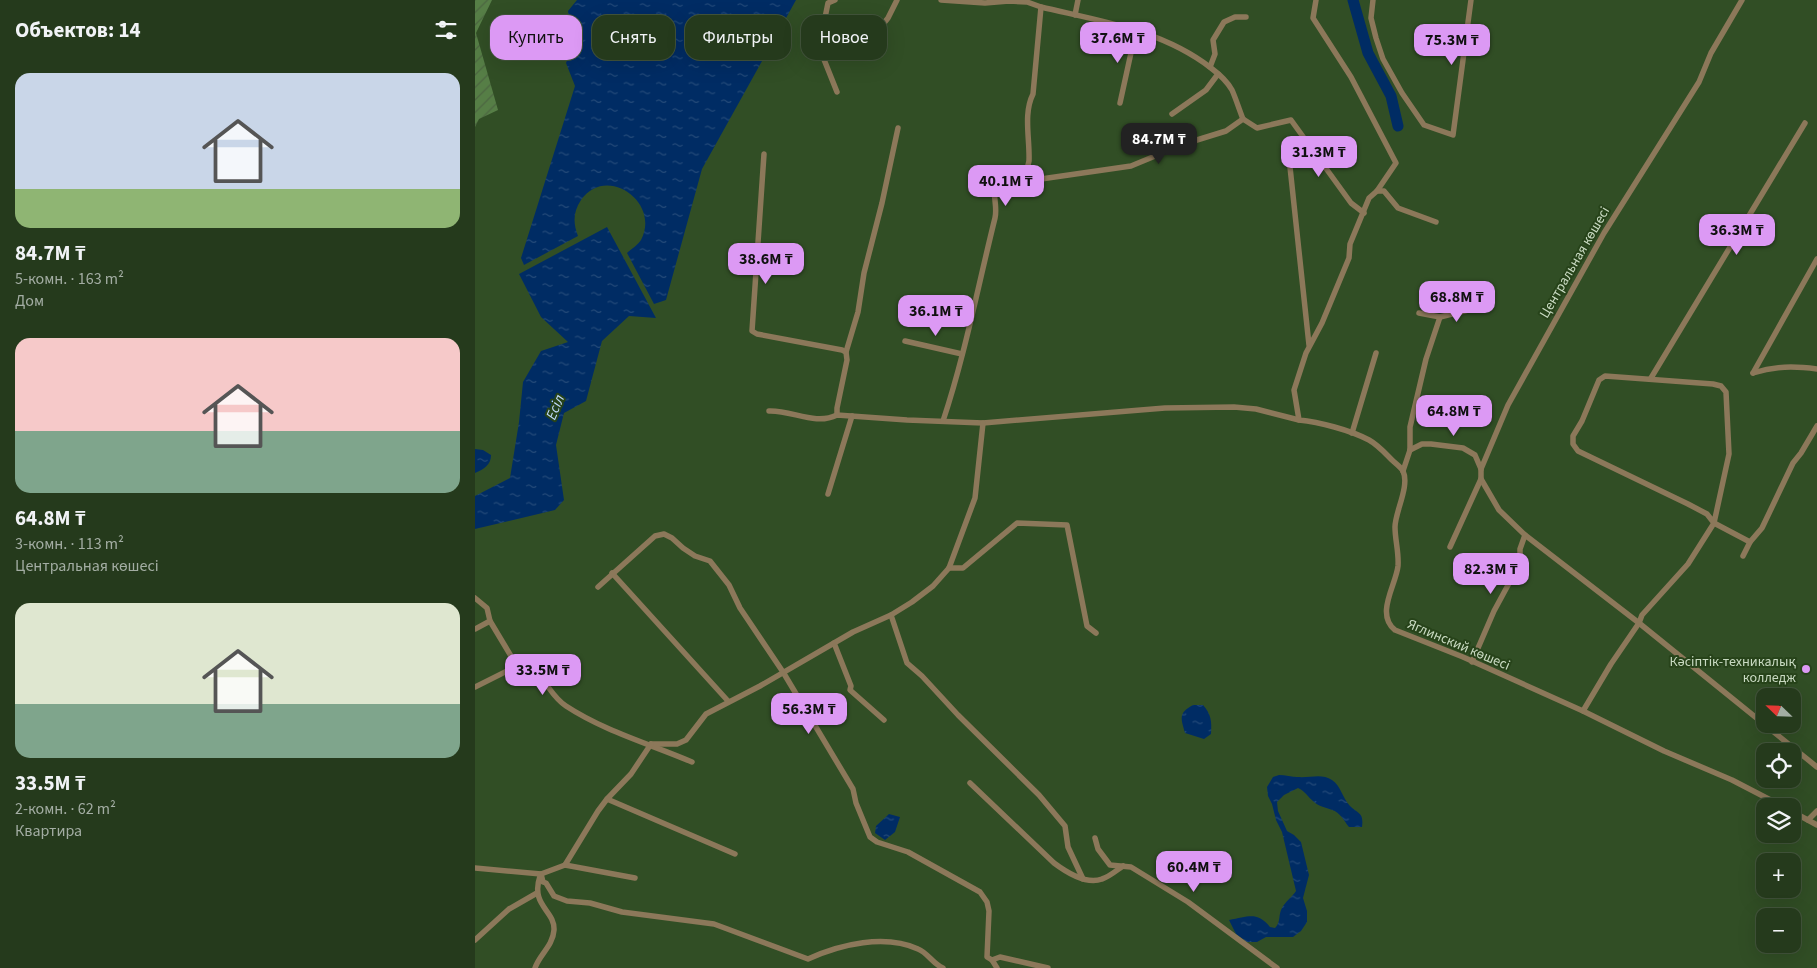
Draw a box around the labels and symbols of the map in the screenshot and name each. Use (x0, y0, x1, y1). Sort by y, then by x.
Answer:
pin: 37.6M ₸ (1072, 22, 1164, 64)
pin: 75.3M ₸ (1406, 23, 1498, 66)
pin: 84.7M ₸ (1113, 122, 1205, 165)
pin: 31.3M ₸ (1273, 136, 1365, 178)
pin: 40.1M ₸ (960, 164, 1052, 207)
street label: Центральная көшесі (1535, 203, 1615, 322)
pin: 36.3M ₸ (1691, 214, 1783, 256)
pin: 38.6M ₸ (720, 242, 812, 285)
pin: 68.8M ₸ (1411, 280, 1503, 323)
pin: 36.1M ₸ (890, 294, 982, 337)
water label: Есіл (541, 391, 570, 423)
pin: 64.8M ₸ (1408, 394, 1500, 437)
pin: 82.3M ₸ (1445, 552, 1537, 595)
street label: Яглинский көшесі (1404, 614, 1513, 676)
place label: Кәсіптік-техникалық колледж (1670, 652, 1796, 688)
pin: 33.5M ₸ (497, 654, 589, 696)
marker: Кәсіптік-техникалық колледж (1800, 663, 1812, 675)
north arrow (1756, 688, 1801, 732)
pin: 56.3M ₸ (763, 692, 855, 735)
pin: 60.4M ₸ (1148, 850, 1240, 893)

